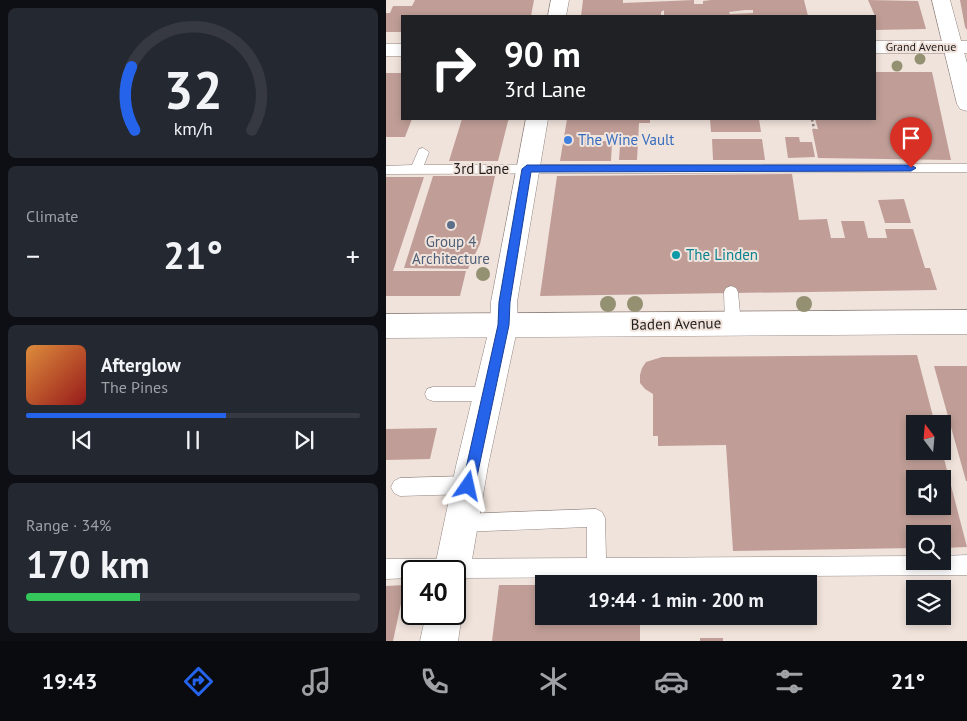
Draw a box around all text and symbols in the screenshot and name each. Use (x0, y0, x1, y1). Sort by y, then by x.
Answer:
text: 90 m (504, 31, 581, 77)
icon: right (421, 35, 486, 100)
street label: Grand Avenue (886, 39, 956, 54)
text: 32 (164, 56, 222, 123)
text: 3rd Lane (504, 75, 586, 103)
text: km/h (173, 117, 213, 140)
pin (890, 117, 932, 168)
icon: arrive (897, 124, 925, 152)
place label: The Wine Vault (578, 130, 674, 149)
marker: The Wine Vault (562, 134, 574, 146)
street label: 3rd Lane (453, 159, 509, 178)
text: Climate (26, 206, 78, 226)
marker: Group 4 Architecture (445, 219, 457, 231)
text: 21° (163, 230, 223, 279)
place label: Group 4 Architecture (412, 232, 490, 268)
text: − (26, 237, 40, 274)
text: + (346, 237, 360, 274)
place label: The Linden (686, 245, 758, 264)
marker: The Linden (670, 249, 682, 261)
street label: Baden Avenue (631, 313, 721, 334)
text: Afterglow (101, 353, 181, 377)
text: The Pines (101, 377, 168, 397)
north arrow (906, 415, 951, 460)
map controls (906, 415, 951, 625)
icon: previous (68, 426, 96, 454)
icon: pause (179, 426, 207, 454)
icon: next (290, 426, 318, 454)
position arrow (441, 459, 493, 511)
button: sound (906, 470, 951, 515)
text: Range · 34% (26, 515, 111, 535)
button: search (906, 525, 951, 570)
text: 170 km (26, 539, 150, 588)
speed limit sign: 40 (401, 560, 466, 625)
button: layers (906, 580, 951, 625)
text: 19:44 · 1 min · 200 m (588, 588, 764, 612)
icon: directions (181, 664, 216, 699)
icon: music (299, 664, 334, 699)
icon: phone (417, 664, 452, 699)
icon: climate (536, 664, 571, 699)
icon: car (654, 664, 689, 699)
icon: filters (772, 664, 807, 699)
text: 19:43 (42, 667, 97, 695)
text: 21° (891, 667, 925, 695)

